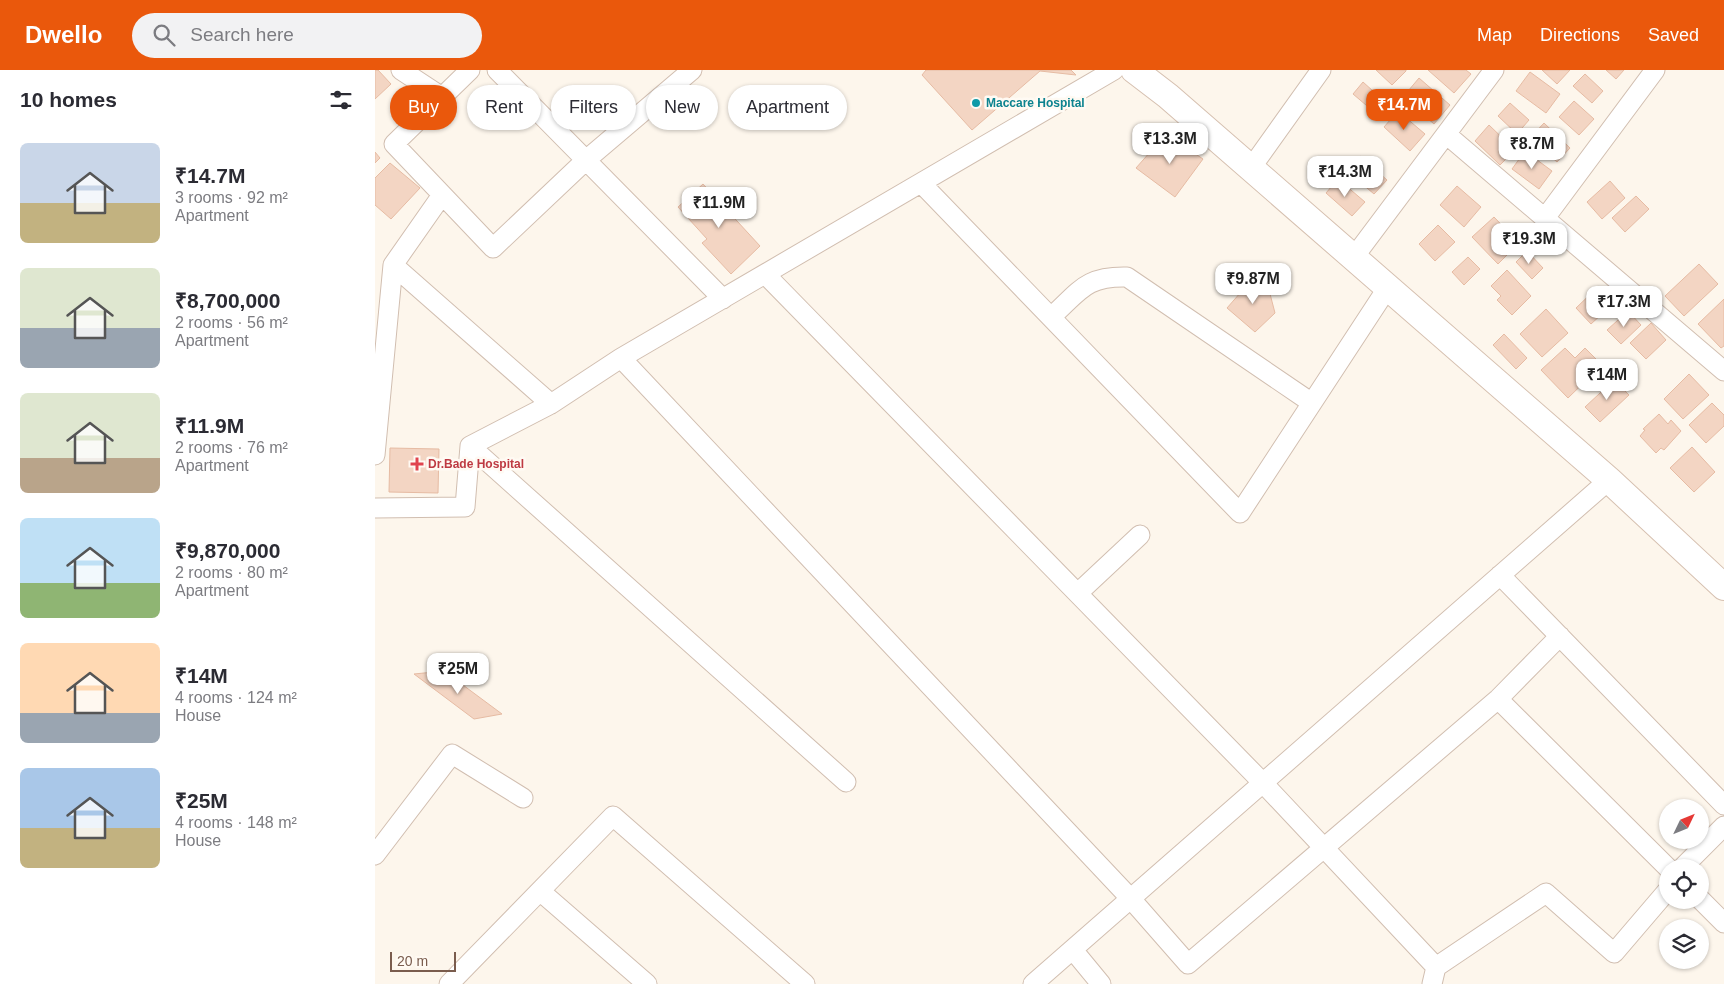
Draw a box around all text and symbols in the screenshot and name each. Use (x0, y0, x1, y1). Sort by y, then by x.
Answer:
search box (132, 13, 482, 58)
text: Dwello (25, 21, 102, 48)
icon: search (150, 21, 178, 49)
text: Search here (190, 24, 294, 45)
text: Map (1477, 25, 1512, 45)
text: Directions (1540, 25, 1620, 45)
text: Saved (1648, 25, 1699, 45)
chip: Buy (390, 85, 457, 130)
chip: Rent (467, 85, 541, 130)
chip: Filters (551, 85, 636, 130)
chip: New (646, 85, 718, 130)
chip: Apartment (728, 85, 847, 130)
icon: filters (327, 86, 355, 114)
text: 10 homes (20, 88, 117, 111)
pin: ₹14.7M (1363, 88, 1445, 131)
place label: Maccare Hospital (986, 96, 1085, 110)
text: ₹14.7M (1377, 96, 1431, 113)
marker: Maccare Hospital (970, 97, 982, 109)
pin: ₹13.3M (1129, 122, 1211, 165)
pin: ₹8.7M (1497, 128, 1567, 170)
text: ₹13.3M (1143, 130, 1197, 147)
text: ₹8.7M (1510, 135, 1554, 152)
pin: ₹14.3M (1304, 156, 1386, 198)
icon: home (60, 163, 120, 223)
text: ₹14.3M (1318, 163, 1372, 180)
text: ₹14.7M (175, 164, 245, 187)
pin: ₹11.9M (678, 186, 760, 229)
text: 3 rooms · 92 m² (175, 189, 288, 206)
text: ₹11.9M (693, 194, 745, 211)
text: Apartment (175, 207, 249, 224)
pin: ₹19.3M (1488, 222, 1570, 265)
text: ₹19.3M (1502, 230, 1556, 247)
pin: ₹9.87M (1212, 262, 1294, 305)
text: ₹9.87M (1226, 270, 1280, 287)
pin: ₹17.3M (1583, 286, 1665, 328)
icon: home (60, 288, 120, 348)
text: ₹8,700,000 (175, 289, 280, 312)
text: ₹17.3M (1597, 293, 1651, 310)
text: 2 rooms · 56 m² (175, 314, 288, 331)
text: Apartment (175, 332, 249, 349)
pin: ₹14M (1577, 358, 1637, 401)
text: ₹14M (1587, 366, 1627, 383)
icon: home (60, 413, 120, 473)
text: ₹11.9M (175, 414, 244, 437)
text: 2 rooms · 76 m² (175, 439, 288, 456)
text: Apartment (175, 457, 249, 474)
marker: Dr.Bade Hospital (410, 457, 424, 471)
place label: Dr.Bade Hospital (428, 457, 524, 471)
icon: home (60, 538, 120, 598)
text: ₹9,870,000 (175, 539, 280, 562)
text: 2 rooms · 80 m² (175, 564, 288, 581)
text: Apartment (175, 582, 249, 599)
pin: ₹25M (428, 652, 488, 695)
text: ₹25M (438, 660, 478, 677)
icon: home (60, 663, 120, 723)
text: ₹14M (175, 664, 228, 687)
text: 4 rooms · 124 m² (175, 689, 297, 706)
text: House (175, 707, 221, 724)
icon: home (60, 788, 120, 848)
text: ₹25M (175, 789, 228, 812)
north arrow (1659, 799, 1709, 849)
map controls (1659, 799, 1709, 969)
text: 4 rooms · 148 m² (175, 814, 297, 831)
text: House (175, 832, 221, 849)
button: locate (1659, 859, 1709, 909)
button: layers (1659, 919, 1709, 969)
scale bar (390, 949, 456, 972)
text: 20 m (397, 953, 428, 969)

